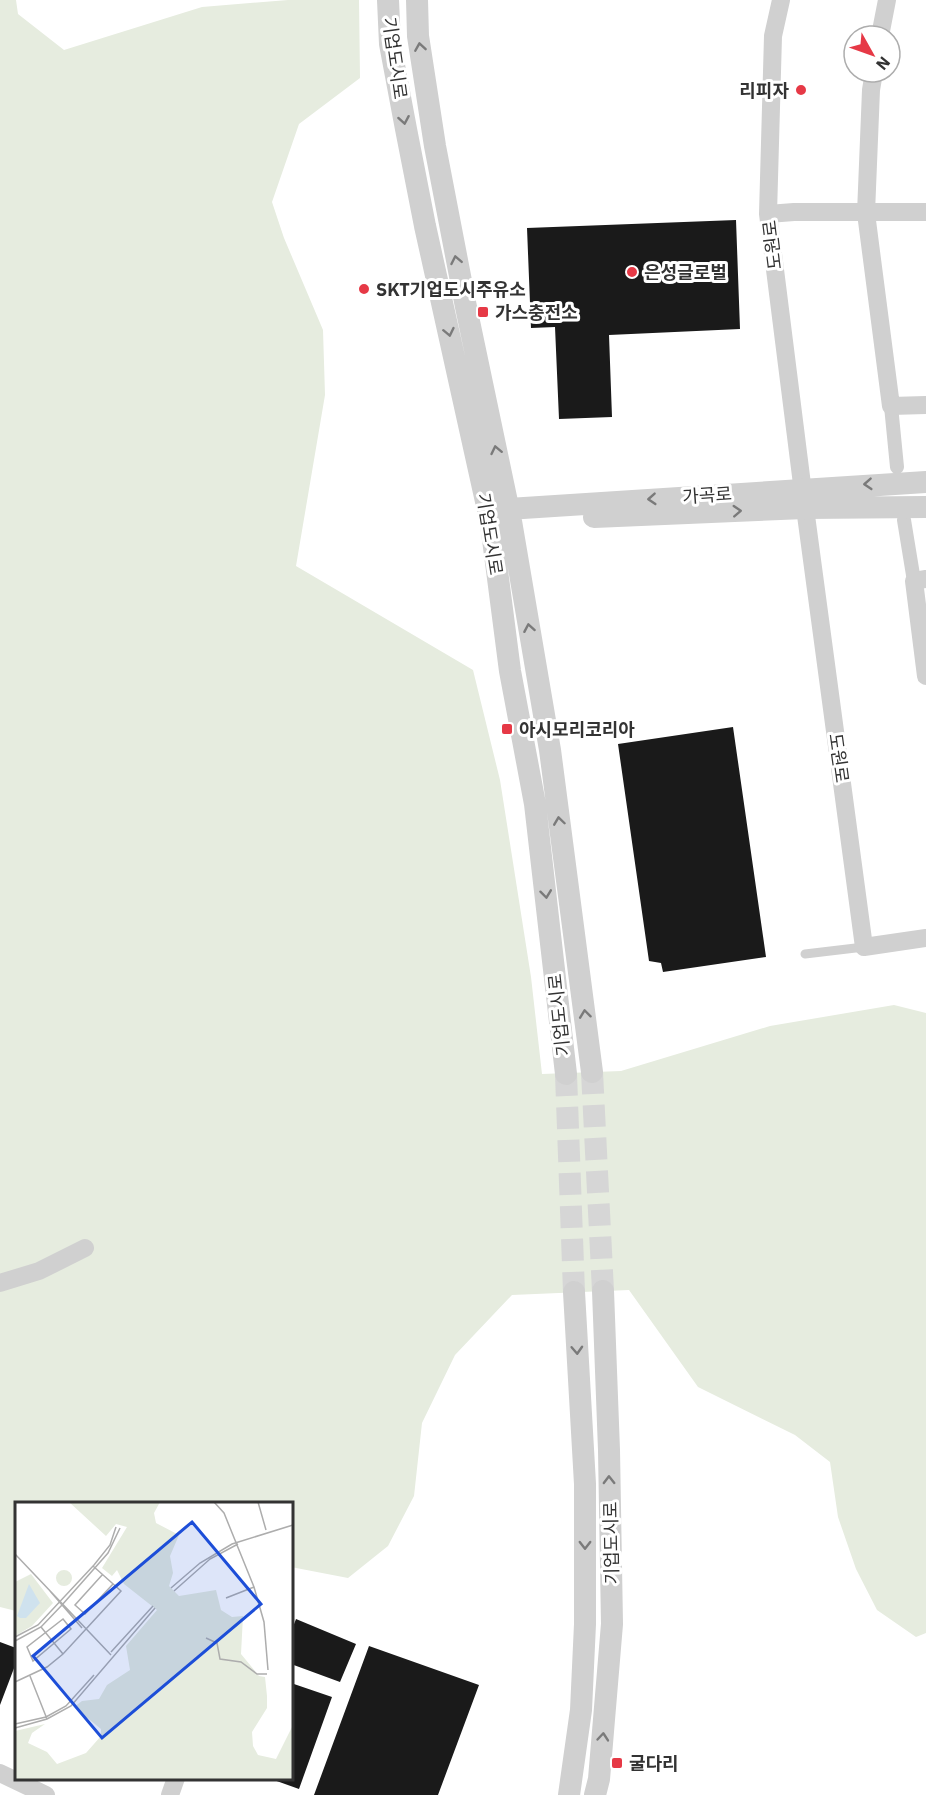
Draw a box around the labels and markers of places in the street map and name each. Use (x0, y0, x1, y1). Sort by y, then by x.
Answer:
place label: 리피자 (739, 79, 789, 102)
marker: 리피자 (794, 83, 808, 97)
place label: 은성글로벌 (644, 261, 727, 284)
marker: 은성글로벌 (625, 265, 639, 279)
place label: SKT기업도시주유소 (376, 278, 526, 301)
marker: SKT기업도시주유소 (357, 282, 371, 296)
place label: 가스충전소 (495, 301, 578, 324)
marker: 가스충전소 (476, 305, 490, 319)
place label: 아시모리코리아 (519, 718, 635, 741)
marker: 아시모리코리아 (500, 722, 514, 736)
place label: 굴다리 (629, 1752, 679, 1775)
marker: 굴다리 (610, 1756, 624, 1770)

